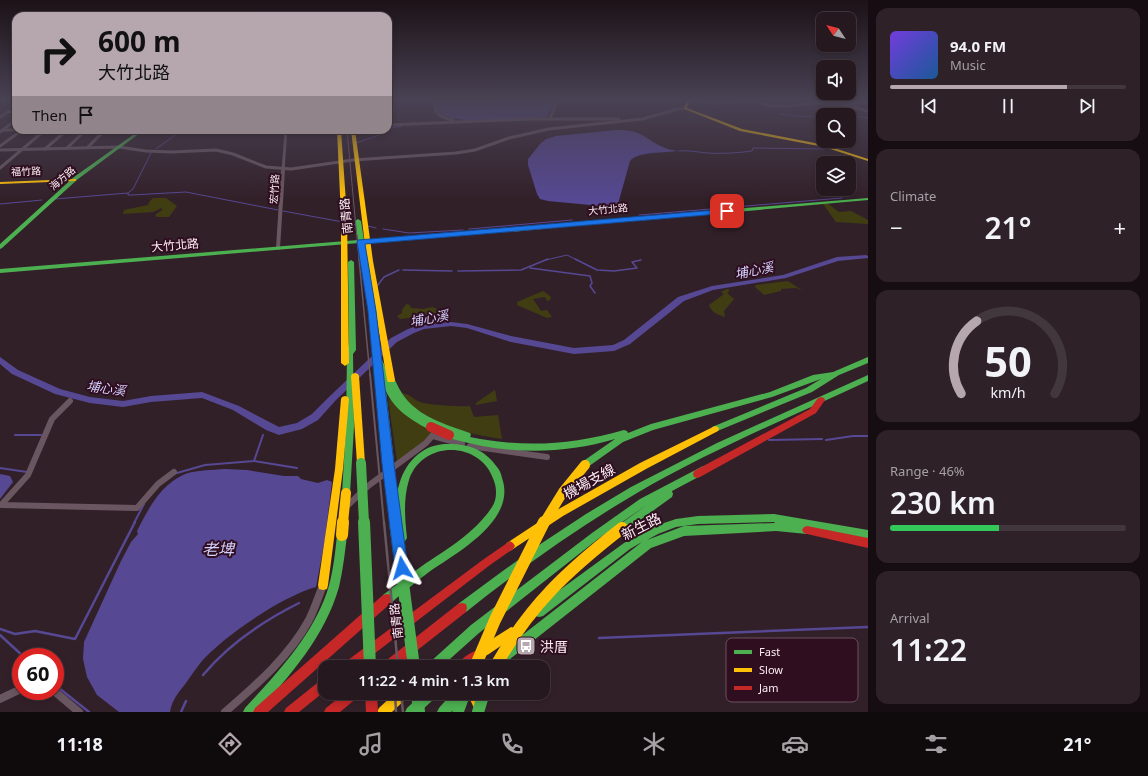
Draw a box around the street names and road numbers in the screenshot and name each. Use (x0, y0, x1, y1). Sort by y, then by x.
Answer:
street label: 福竹路 (11, 163, 41, 179)
street label: 海方路 (46, 163, 78, 193)
street label: 宏竹路 (266, 174, 282, 204)
street label: 南青路 (336, 197, 356, 235)
street label: 大竹北路 (587, 200, 629, 218)
street label: 大竹北路 (150, 234, 200, 256)
street label: 機場支線 (560, 459, 618, 503)
street label: 新生路 (618, 508, 664, 544)
street label: 南青路 (385, 602, 407, 640)

